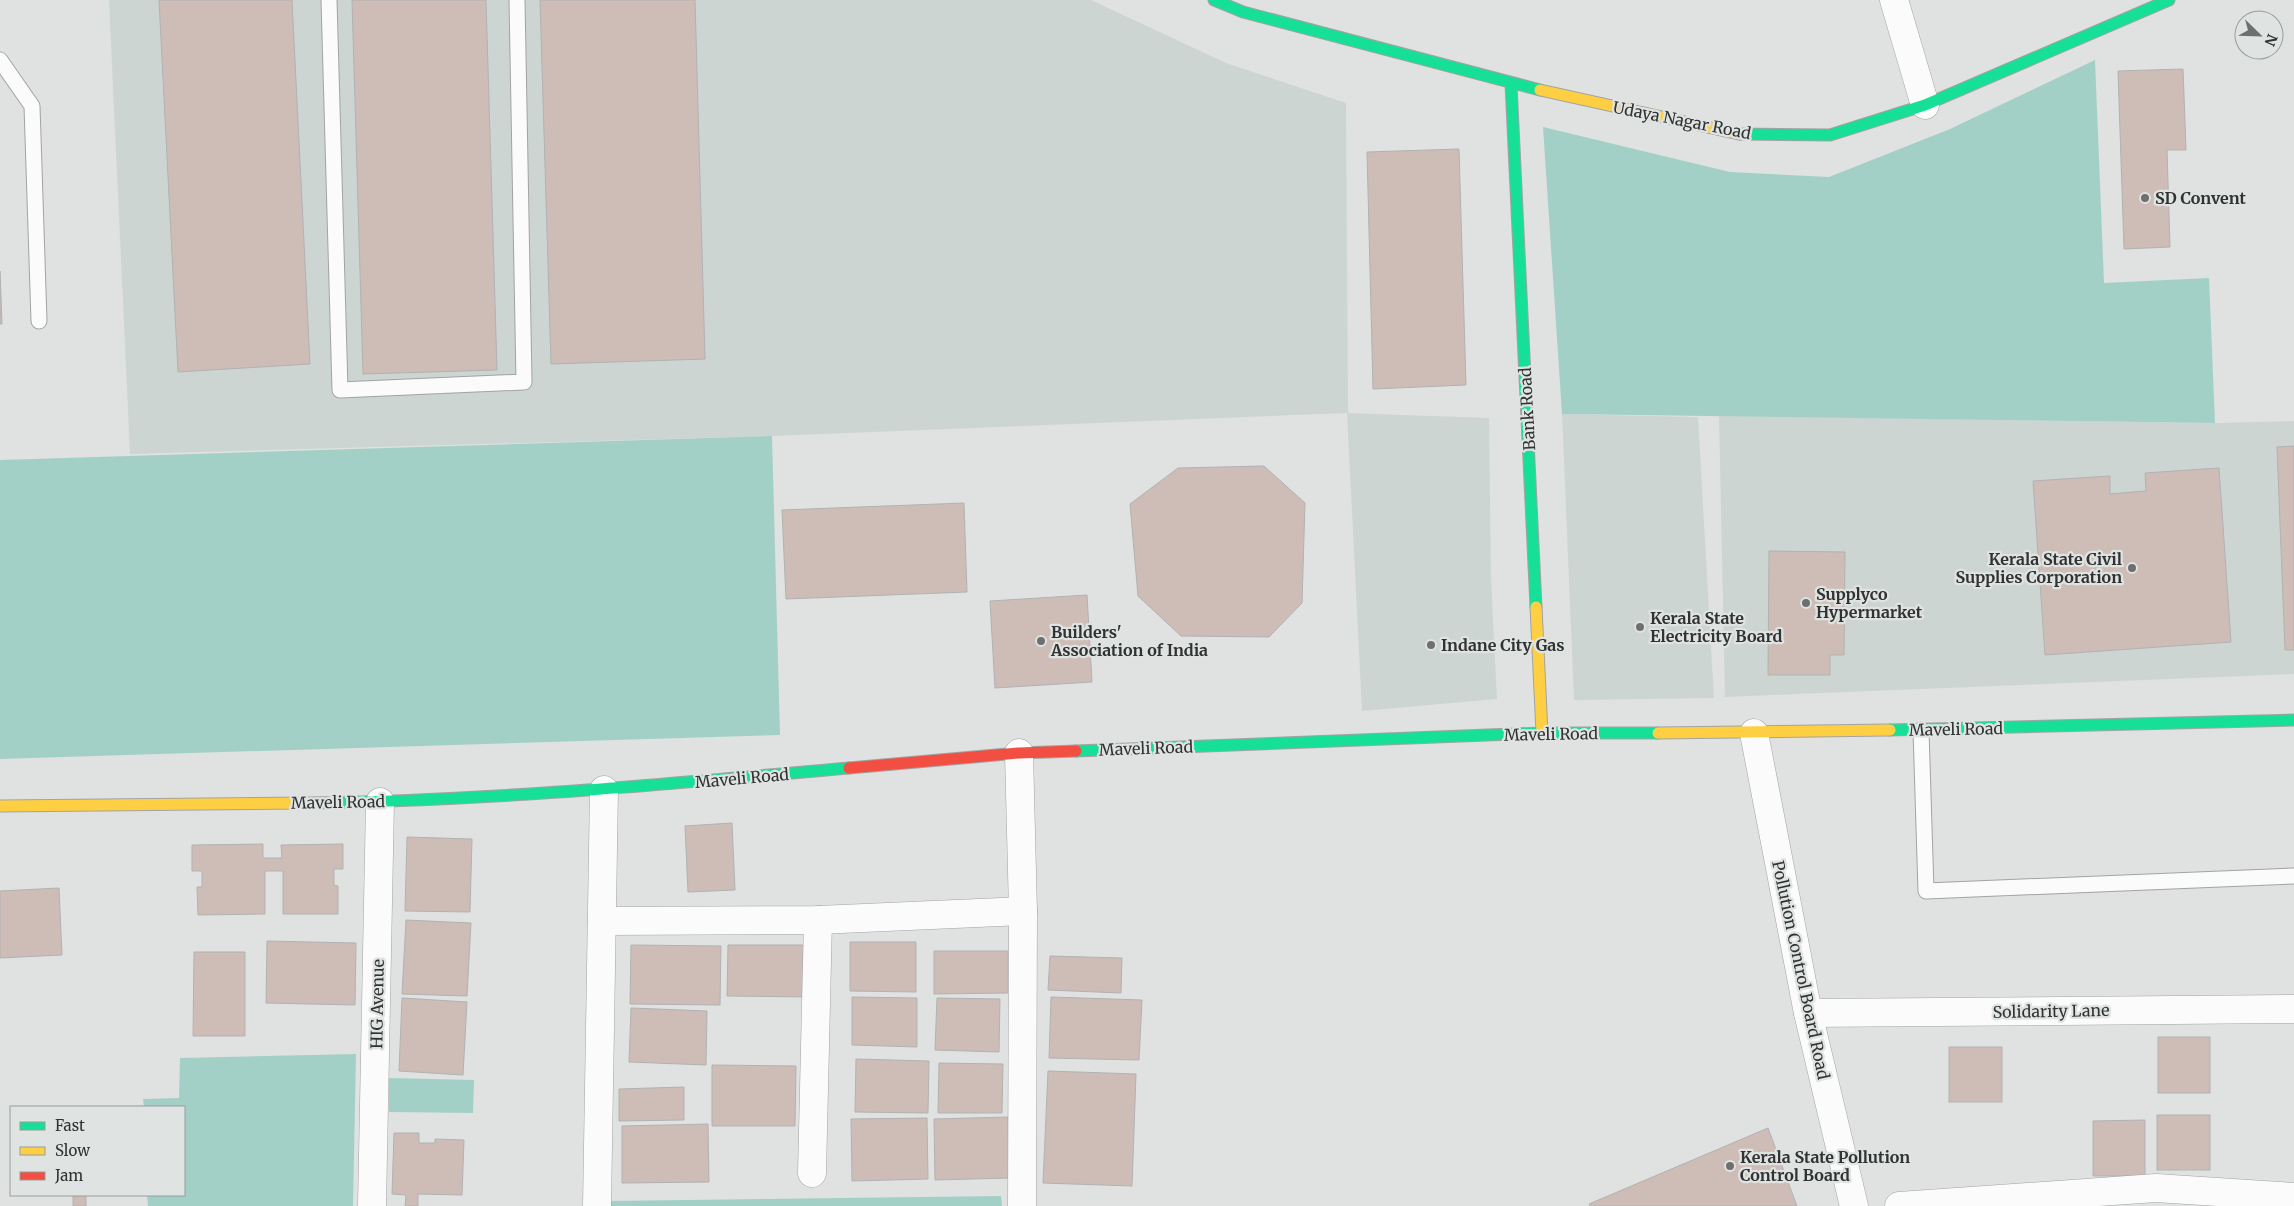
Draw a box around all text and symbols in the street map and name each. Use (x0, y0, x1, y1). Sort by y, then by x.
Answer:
north arrow (2234, 10, 2284, 60)
text: N (2261, 31, 2281, 49)
street label: Udaya Nagar Road (1611, 97, 1753, 143)
place label: SD Convent (2155, 188, 2246, 208)
marker: SD Convent (2139, 192, 2151, 204)
street label: Bank Road (1515, 367, 1539, 451)
place label: Kerala State Civil Supplies Corporation (1955, 549, 2122, 587)
marker: Kerala State Civil Supplies Corporation (2126, 562, 2138, 574)
place label: Supplyco Hypermarket (1816, 584, 1923, 622)
marker: Supplyco Hypermarket (1800, 597, 1812, 609)
place label: Kerala State Electricity Board (1650, 608, 1783, 646)
marker: Kerala State Electricity Board (1634, 621, 1646, 633)
place label: Builders' Association of India (1050, 622, 1208, 660)
marker: Builders' Association of India (1035, 635, 1047, 647)
place label: Indane City Gas (1441, 635, 1565, 655)
marker: Indane City Gas (1425, 639, 1437, 651)
street label: Maveli Road (1909, 718, 2004, 740)
street label: Maveli Road (1504, 723, 1599, 745)
street label: Maveli Road (1099, 736, 1194, 760)
street label: Maveli Road (694, 764, 790, 792)
street label: Maveli Road (291, 791, 386, 813)
street label: Pollution Control Board Road (1768, 859, 1834, 1082)
street label: HIG Avenue (366, 959, 388, 1049)
street label: Solidarity Lane (1992, 1000, 2110, 1022)
legend (10, 1106, 185, 1196)
text: Fast (55, 1116, 85, 1135)
text: Slow (55, 1141, 90, 1160)
place label: Kerala State Pollution Control Board (1740, 1147, 1910, 1185)
marker: Kerala State Pollution Control Board (1724, 1160, 1736, 1172)
text: Jam (54, 1166, 83, 1185)

